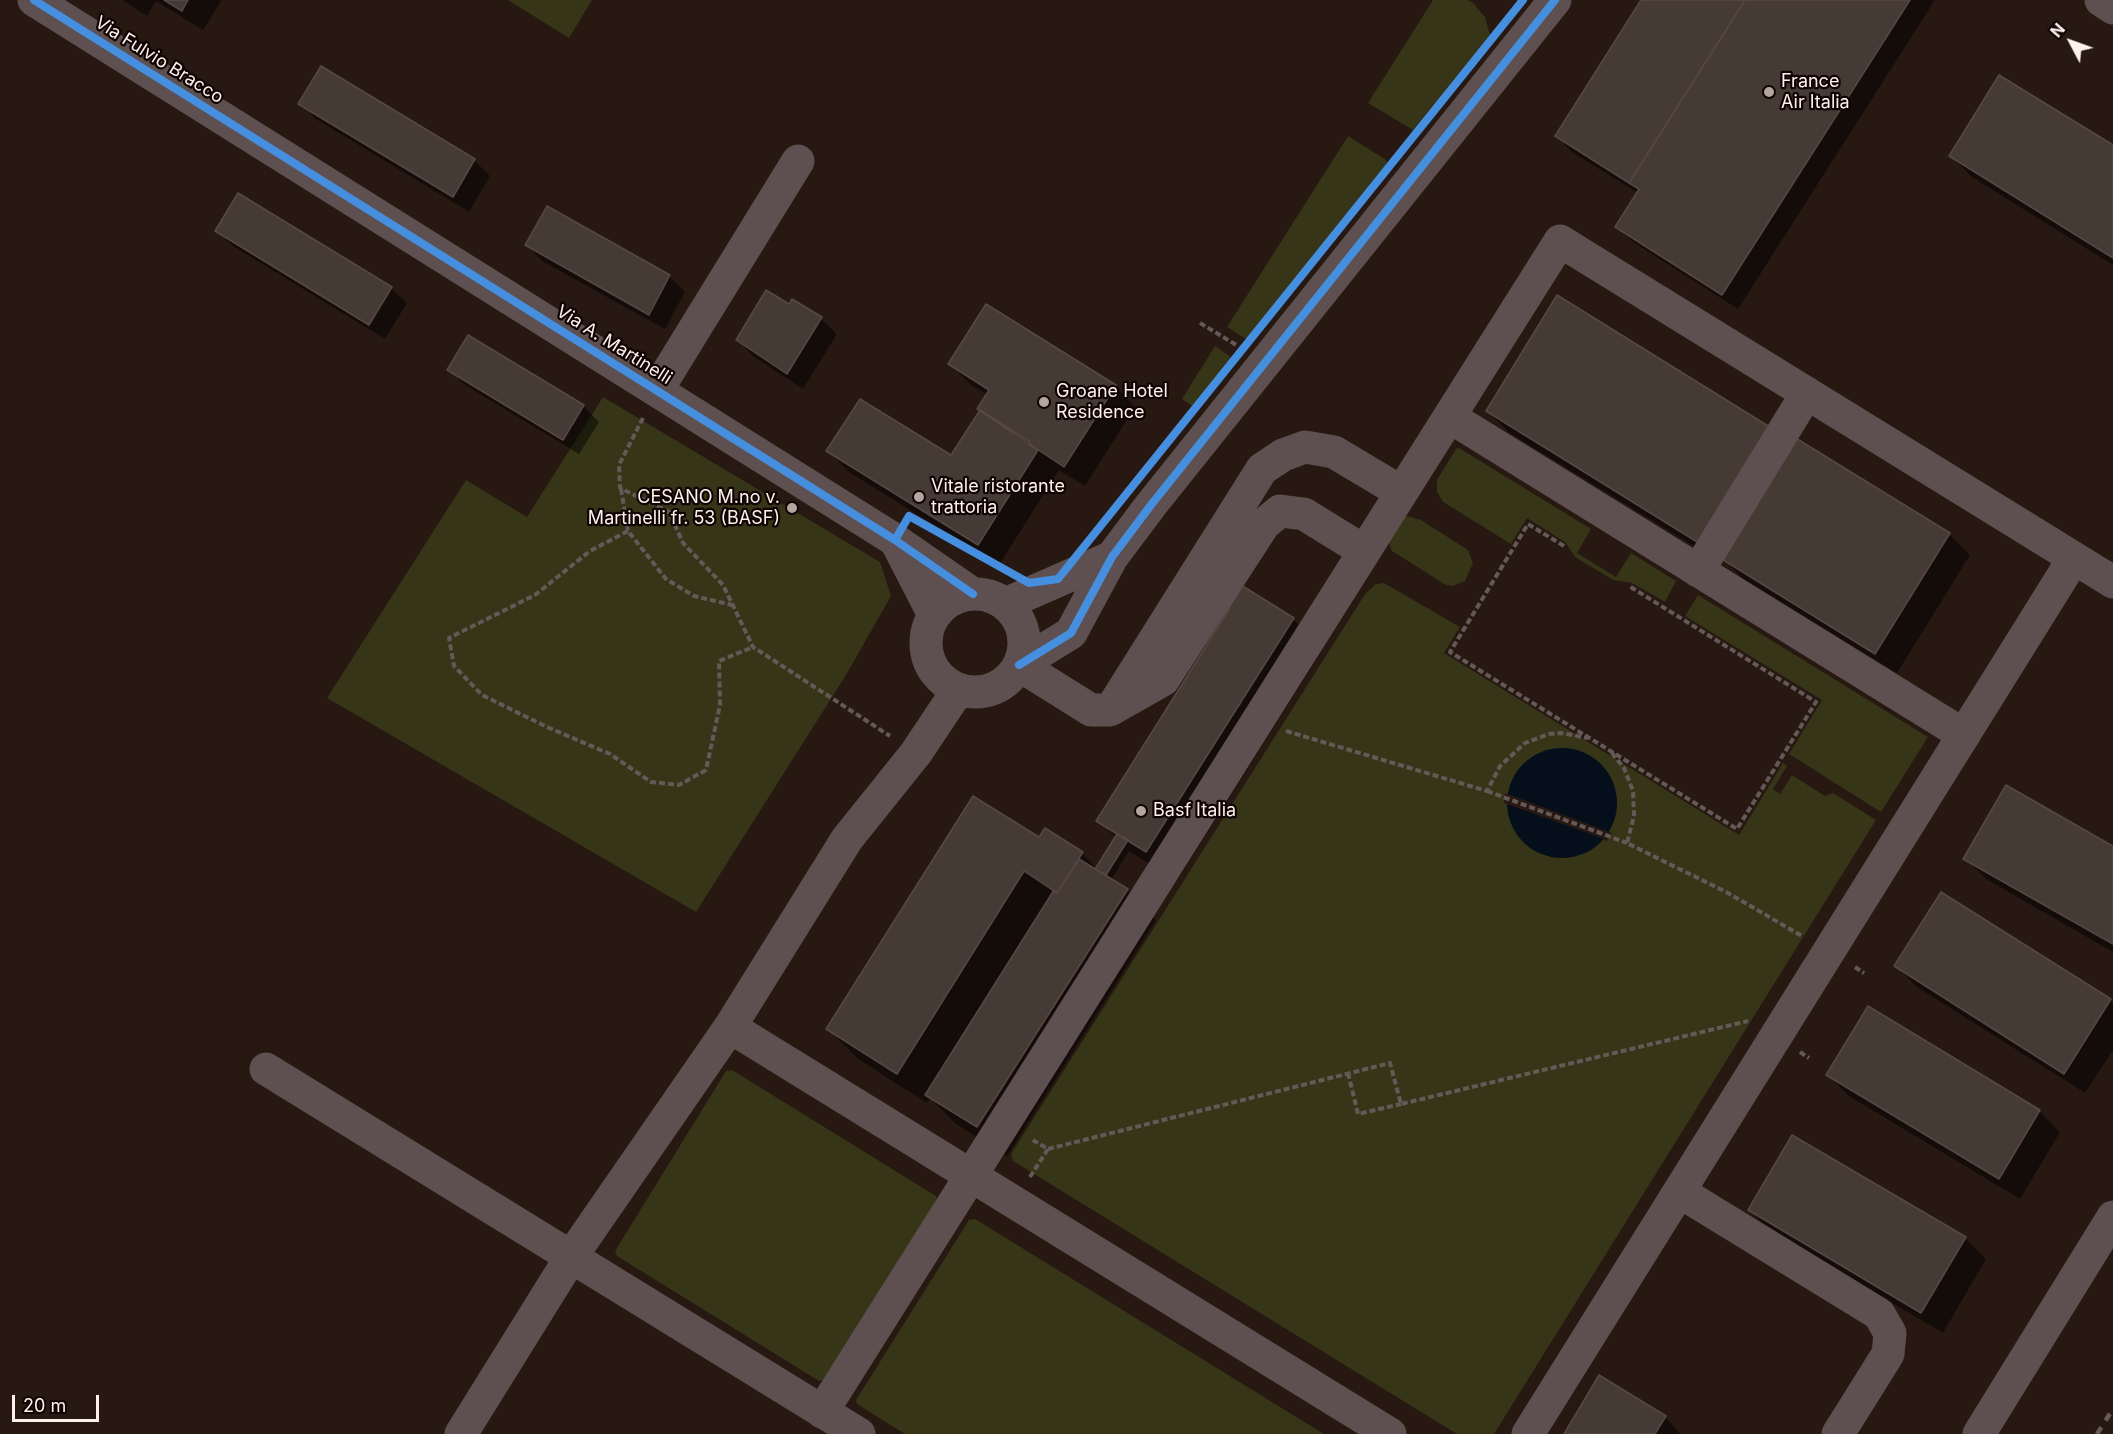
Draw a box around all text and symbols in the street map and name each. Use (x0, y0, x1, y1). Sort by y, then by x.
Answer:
street label: Via Fulvio Bracco (91, 12, 227, 108)
north arrow (2041, 12, 2101, 72)
text: N (2046, 19, 2069, 41)
place label: France Air Italia (1781, 71, 1850, 113)
marker: France Air Italia (1762, 85, 1776, 99)
street label: Via A. Martinelli (552, 301, 676, 389)
place label: Groane Hotel Residence (1056, 381, 1168, 424)
marker: Groane Hotel Residence (1037, 395, 1051, 409)
place label: Vitale ristorante trattoria (931, 476, 1065, 518)
place label: CESANO M.no v. Martinelli fr. 53 (BASF) (588, 487, 780, 530)
marker: Vitale ristorante trattoria (912, 490, 926, 504)
marker: CESANO M.no v. Martinelli fr. 53 (BASF) (785, 501, 799, 515)
place label: Basf Italia (1153, 800, 1236, 822)
marker: Basf Italia (1134, 804, 1148, 818)
scale bar (15, 1383, 102, 1421)
text: 20 m (23, 1395, 66, 1416)

